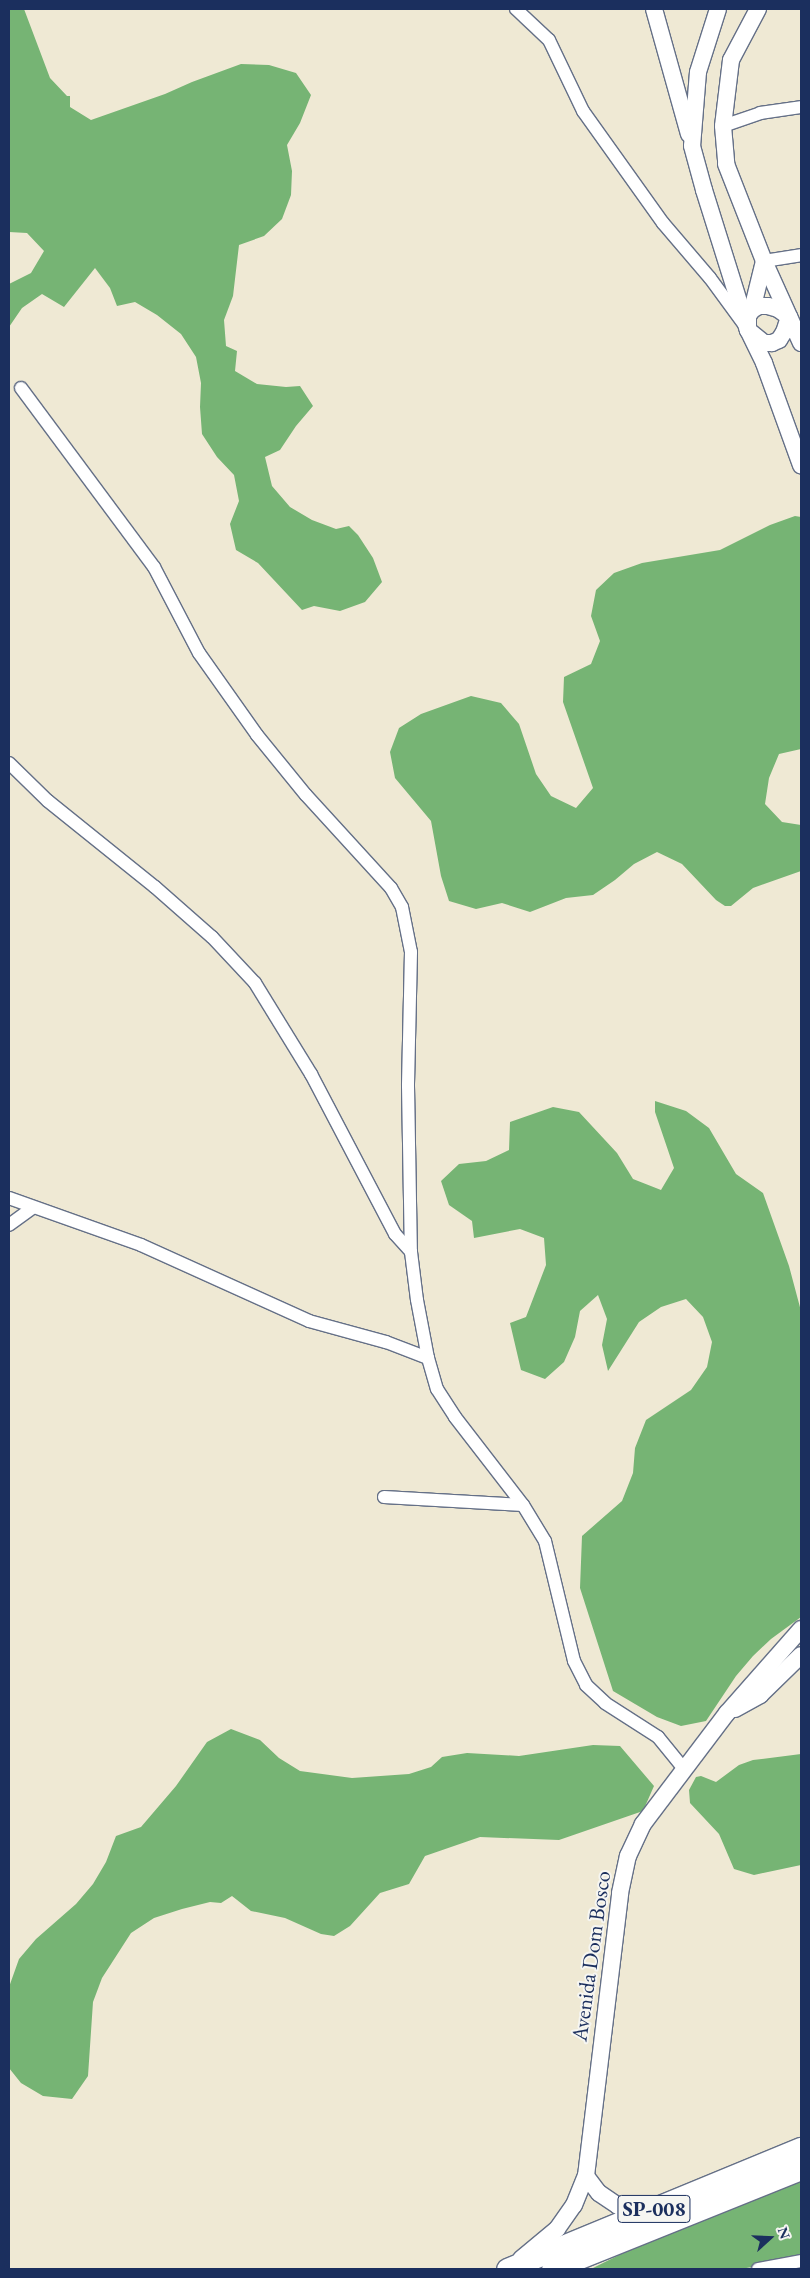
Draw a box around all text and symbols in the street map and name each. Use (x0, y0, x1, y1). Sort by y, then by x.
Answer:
street label: Avenida Dom Bosco (566, 1869, 616, 2043)
road number: SP-008 (616, 2190, 692, 2228)
north arrow (745, 2213, 795, 2263)
text: N (774, 2224, 794, 2241)

